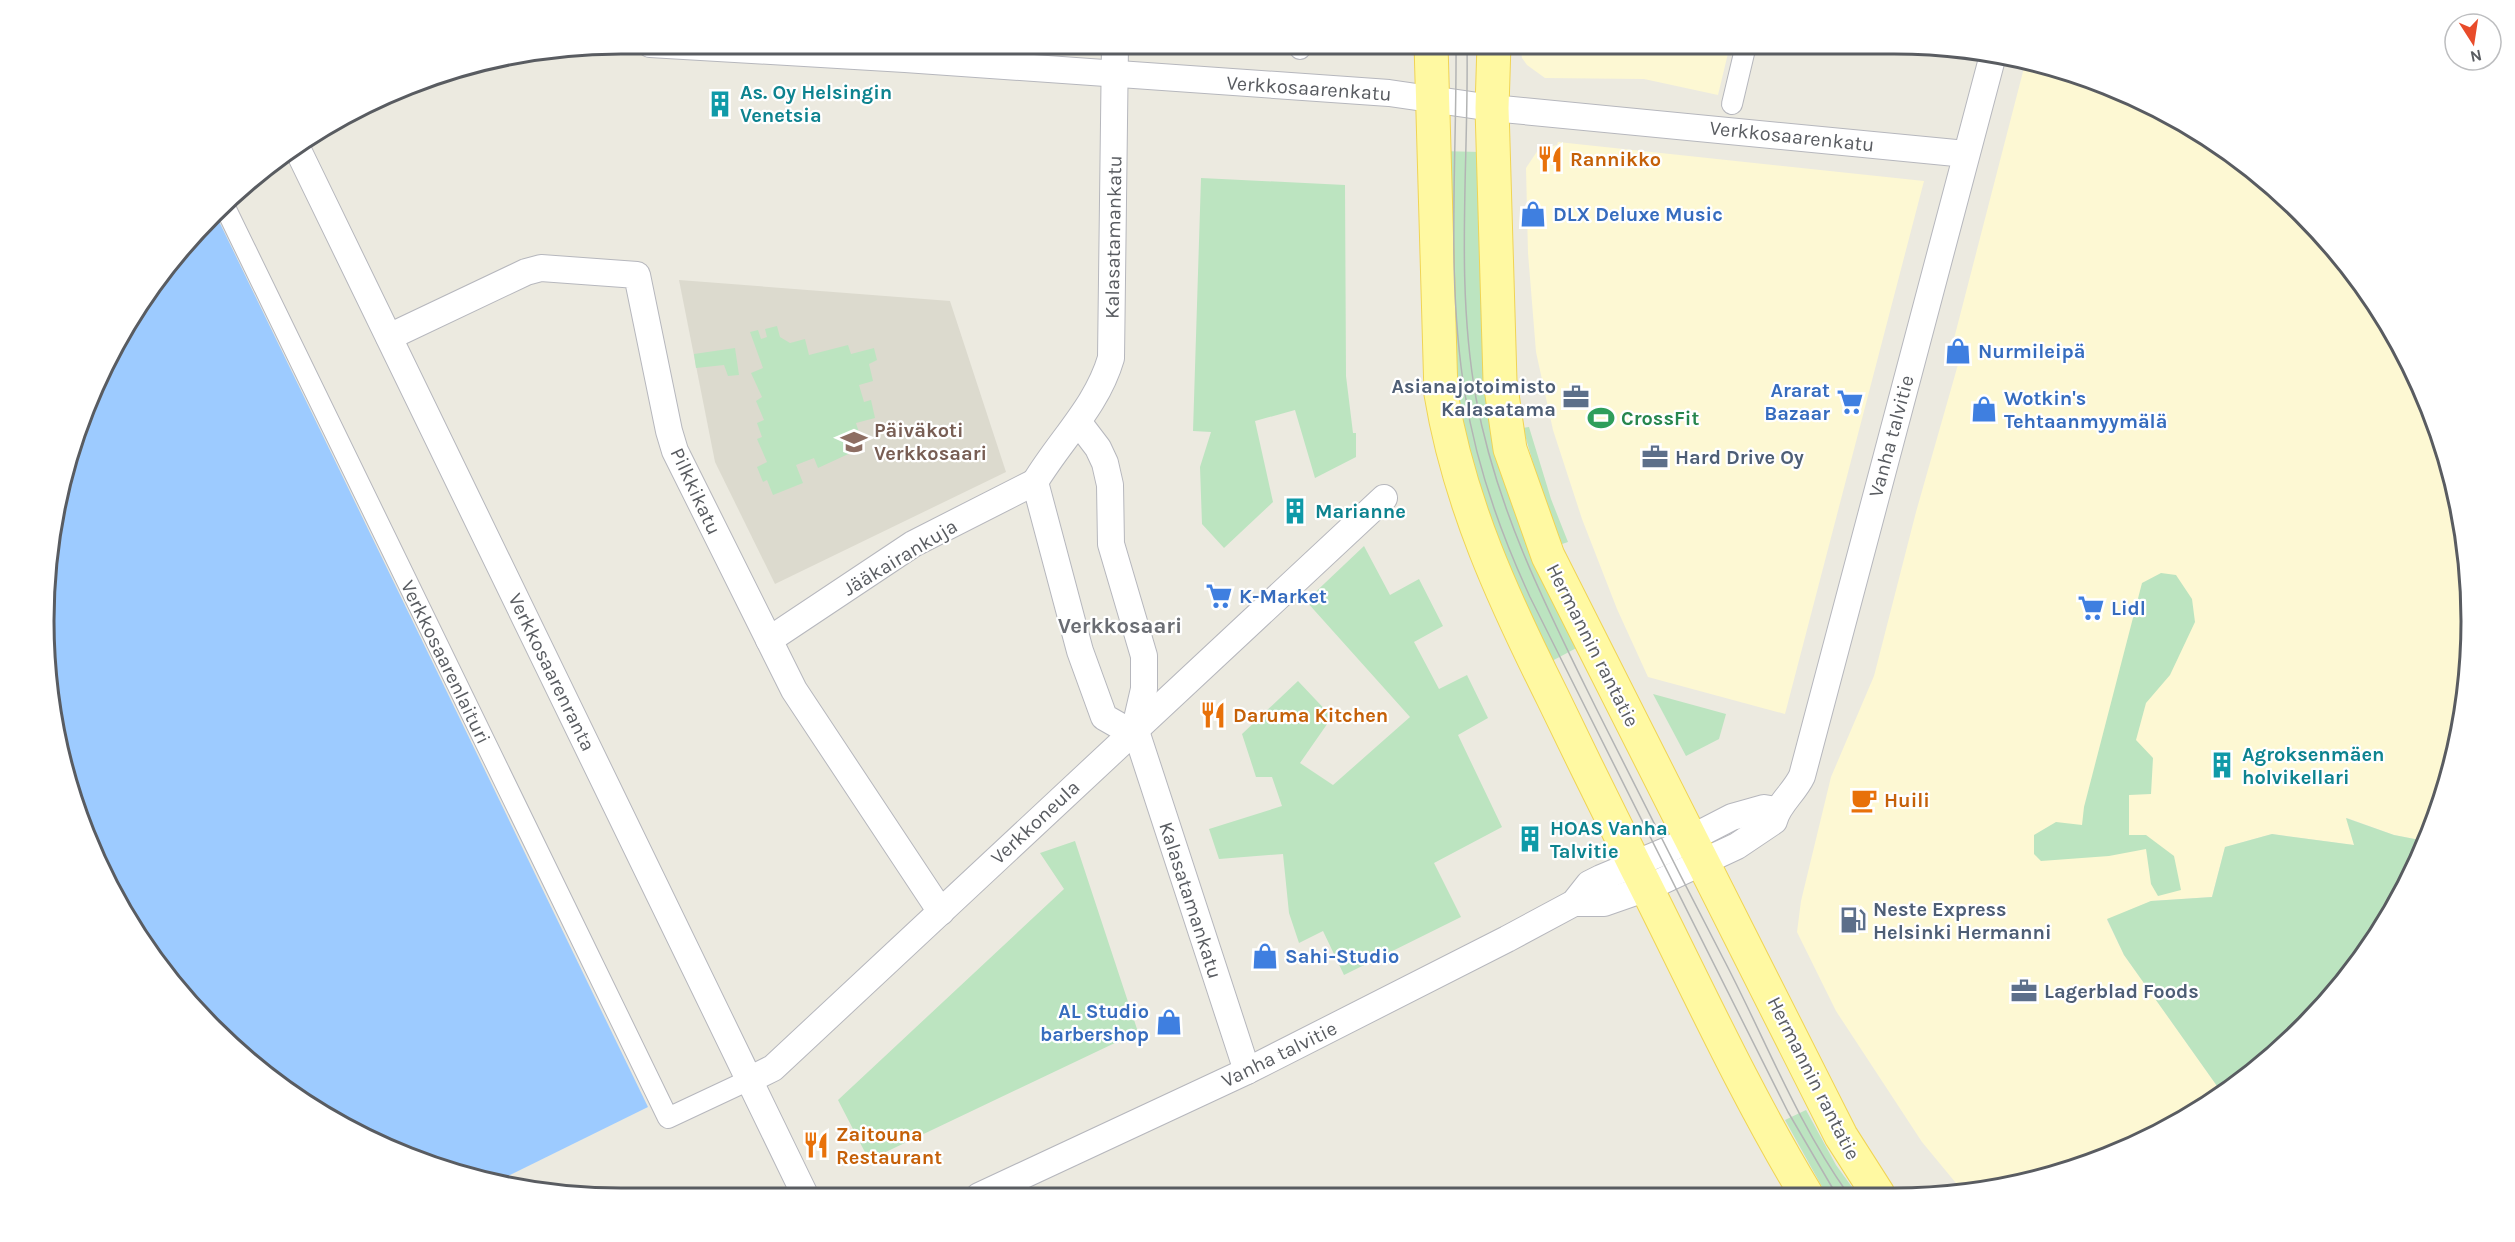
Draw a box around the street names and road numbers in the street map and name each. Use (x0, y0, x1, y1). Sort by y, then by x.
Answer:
street label: Verkkosaarenkatu (1226, 71, 1392, 106)
street label: Verkkosaarenkatu (1708, 116, 1875, 157)
street label: Kalasatamankatu (1101, 155, 1126, 319)
street label: Vanha talvitie (1864, 373, 1919, 500)
street label: Pilkkikatu (665, 444, 726, 538)
street label: Jääkairankuja (839, 514, 962, 601)
street label: Hermannin rantatie (1541, 560, 1644, 731)
street label: Verkkosaarenlaituri (396, 577, 495, 748)
street label: Verkkosaarenranta (503, 590, 600, 755)
street label: Verkkoneula (986, 776, 1084, 869)
street label: Kalasatamankatu (1154, 819, 1227, 981)
street label: Hermannin rantatie (1762, 993, 1865, 1164)
street label: Vanha talvitie (1218, 1017, 1341, 1092)

